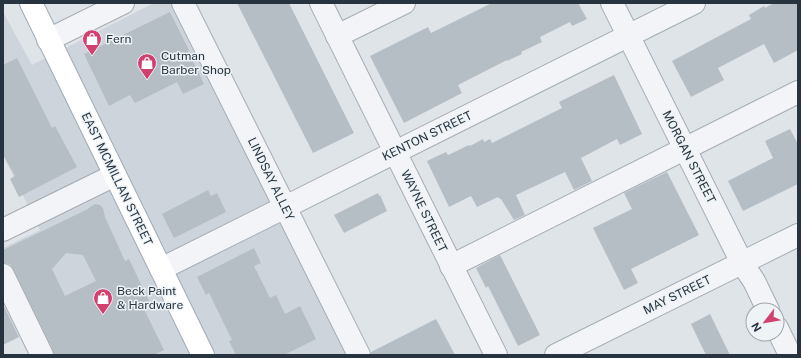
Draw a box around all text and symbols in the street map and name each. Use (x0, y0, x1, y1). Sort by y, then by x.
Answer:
shop icon: Fern (81, 28, 103, 56)
place label: Fern (106, 32, 131, 46)
place label: Cutman Barber Shop (161, 49, 231, 77)
shop icon: Cutman Barber Shop (136, 52, 158, 80)
street label: KENTON STREET (380, 108, 474, 164)
street label: MORGAN STREET (660, 108, 718, 206)
street label: EAST MCMILLAN STREET (79, 110, 155, 248)
street label: LINDSAY ALLEY (245, 135, 297, 223)
street label: WAYNE STREET (398, 168, 450, 254)
street label: MAY STREET (641, 273, 713, 317)
place label: Beck Paint & Hardware (117, 284, 183, 312)
shop icon: Beck Paint & Hardware (92, 287, 114, 315)
north arrow (745, 302, 785, 342)
text: N (749, 320, 764, 334)

